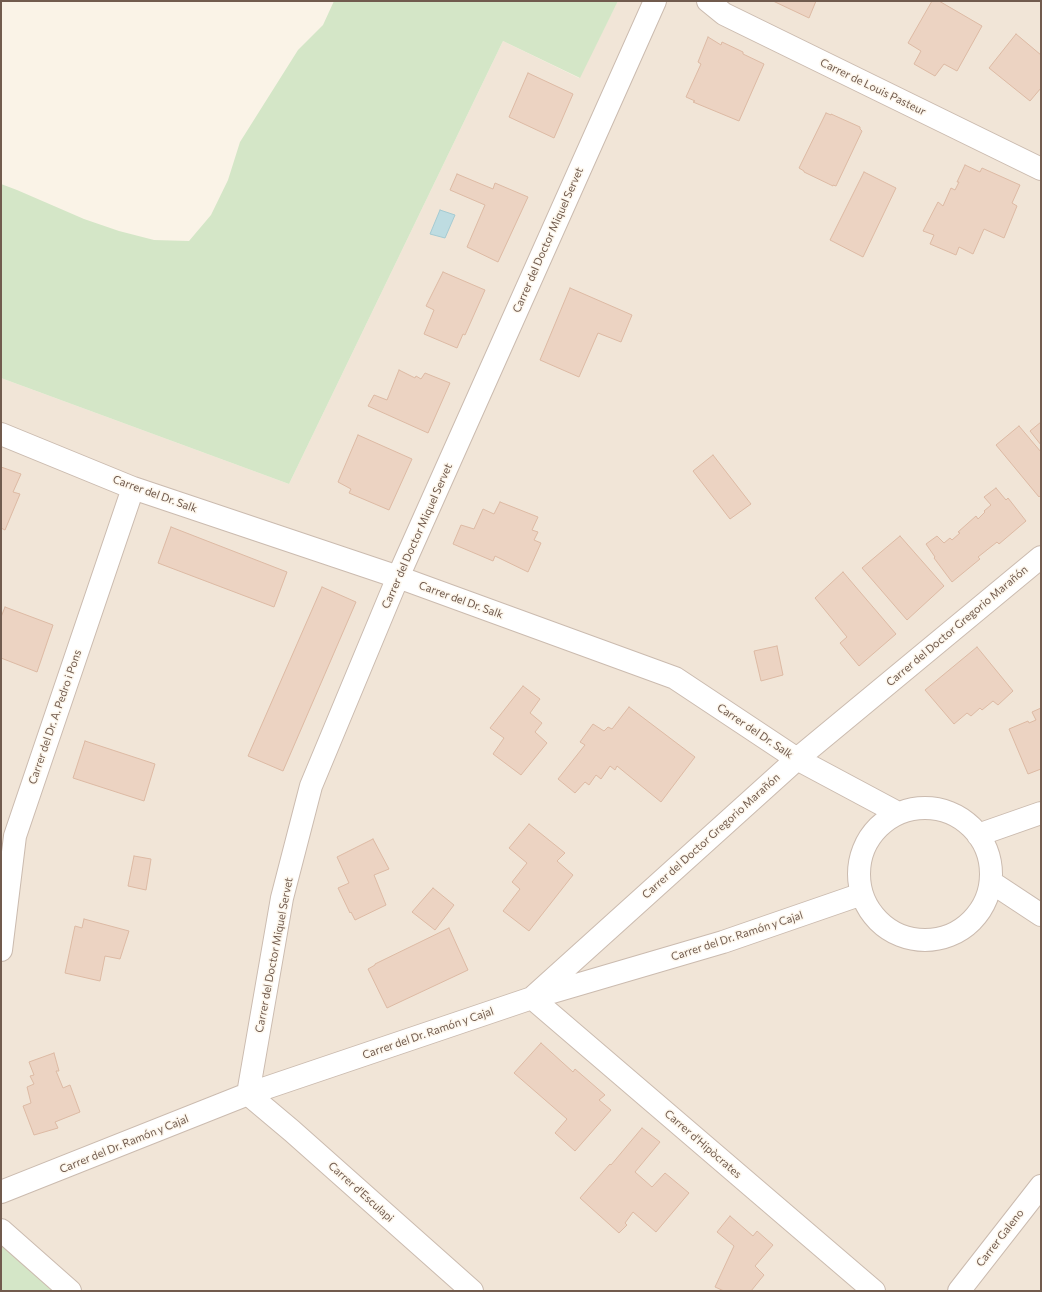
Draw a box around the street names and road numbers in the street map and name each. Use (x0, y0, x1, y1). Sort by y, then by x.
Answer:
street label: Carrer de Louis Pasteur (818, 56, 928, 118)
street label: Carrer del Doctor Miquel Servet (510, 165, 586, 315)
street label: Carrer del Doctor Miquel Servet (379, 461, 455, 611)
street label: Carrer del Dr. Salk (111, 473, 199, 515)
street label: Carrer del Doctor Gregorio Marañón (884, 563, 1030, 689)
street label: Carrer del Dr. Salk (417, 579, 505, 621)
street label: Carrer del Dr. A. Pedro i Pons (26, 648, 84, 786)
street label: Carrer del Dr. Salk (714, 701, 796, 761)
street label: Carrer del Doctor Gregorio Marañón (639, 771, 783, 901)
street label: Carrer del Doctor Miquel Servet (252, 876, 296, 1034)
street label: Carrer del Dr. Ramón y Cajal (669, 908, 805, 964)
street label: Carrer del Dr. Ramón y Cajal (361, 1004, 495, 1062)
street label: Carrer d'Hipòcrates (662, 1107, 744, 1181)
street label: Carrer del Dr. Ramón y Cajal (58, 1112, 190, 1176)
street label: Carrer d'Esculapi (325, 1159, 397, 1225)
street label: Carrer Galeno (973, 1207, 1027, 1269)

